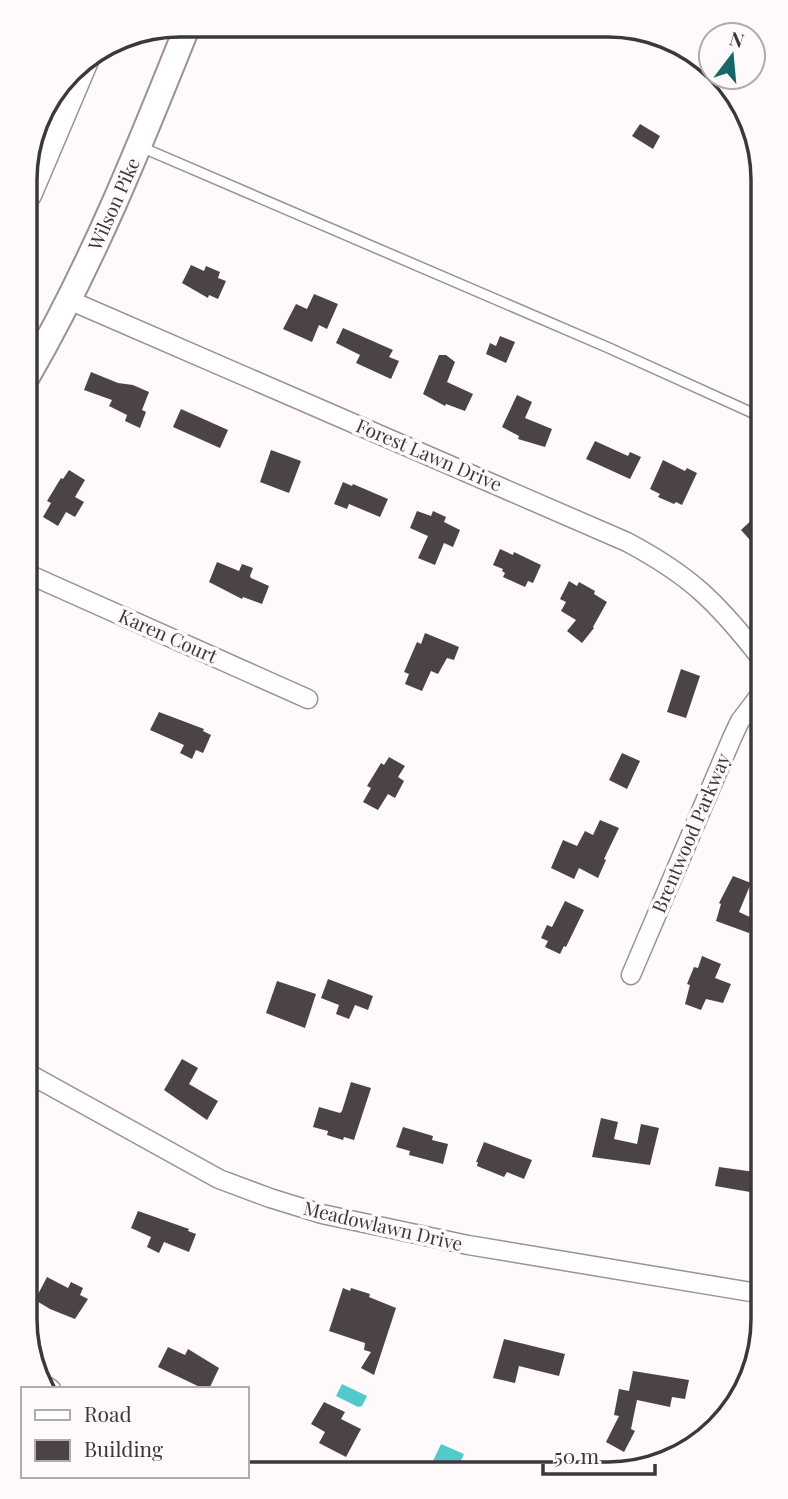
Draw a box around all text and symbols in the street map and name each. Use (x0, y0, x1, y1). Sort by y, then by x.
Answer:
north arrow (697, 21, 767, 91)
text: N (727, 24, 747, 53)
street label: Wilson Pike (81, 153, 145, 255)
street label: Forest Lawn Drive (353, 412, 506, 496)
street label: Karen Court (115, 602, 222, 669)
street label: Brentwood Parkway (645, 748, 736, 916)
street label: Meadowlawn Drive (301, 1194, 465, 1256)
legend (21, 1387, 248, 1478)
text: Road (84, 1399, 132, 1427)
scale bar (543, 1432, 655, 1476)
text: Building (84, 1434, 163, 1462)
text: 50 m (554, 1441, 600, 1469)

